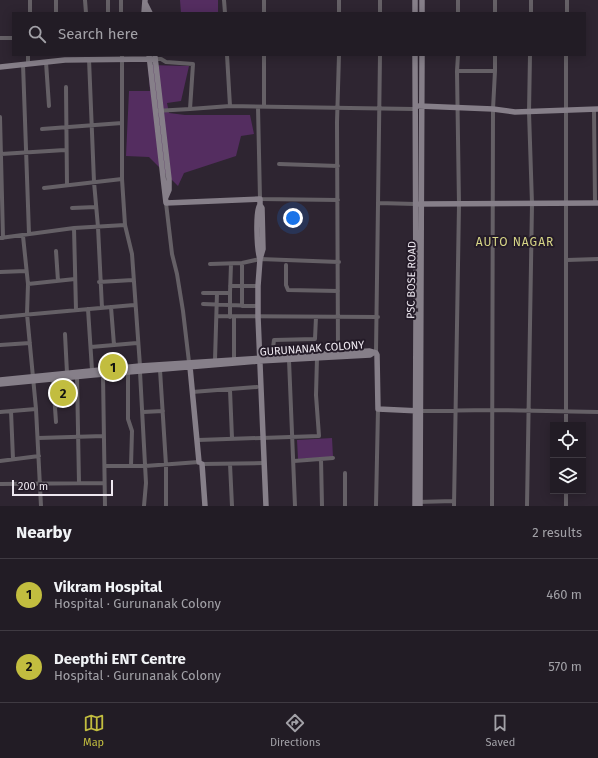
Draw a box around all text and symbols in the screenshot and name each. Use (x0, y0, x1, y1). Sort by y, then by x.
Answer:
search box (12, 12, 586, 56)
icon: search (26, 23, 48, 45)
text: Search here (58, 25, 138, 43)
your location (283, 208, 303, 228)
district label: AUTO NAGAR (476, 235, 554, 249)
street label: PSC BOSE ROAD (404, 241, 419, 319)
street label: GURUNANAK COLONY (259, 338, 365, 359)
pin: 1 (100, 352, 126, 382)
pin: 2 (50, 378, 76, 408)
map controls (550, 422, 586, 494)
button: locate (550, 422, 586, 458)
button: layers (550, 458, 586, 494)
scale bar (12, 478, 113, 497)
text: 200 m (18, 480, 48, 493)
text: Nearby (16, 522, 71, 543)
text: 2 results (532, 525, 582, 540)
text: Vikram Hospital (54, 578, 162, 596)
text: 1 (26, 587, 32, 602)
text: 460 m (546, 587, 582, 602)
text: Hospital · Gurunanak Colony (54, 596, 221, 611)
text: Deepthi ENT Centre (54, 650, 186, 668)
text: 2 (26, 659, 32, 674)
text: 570 m (548, 659, 582, 674)
text: Hospital · Gurunanak Colony (54, 668, 221, 683)
tab: Map (83, 712, 105, 749)
tab: Directions (270, 712, 320, 749)
tab: Saved (486, 712, 515, 749)

